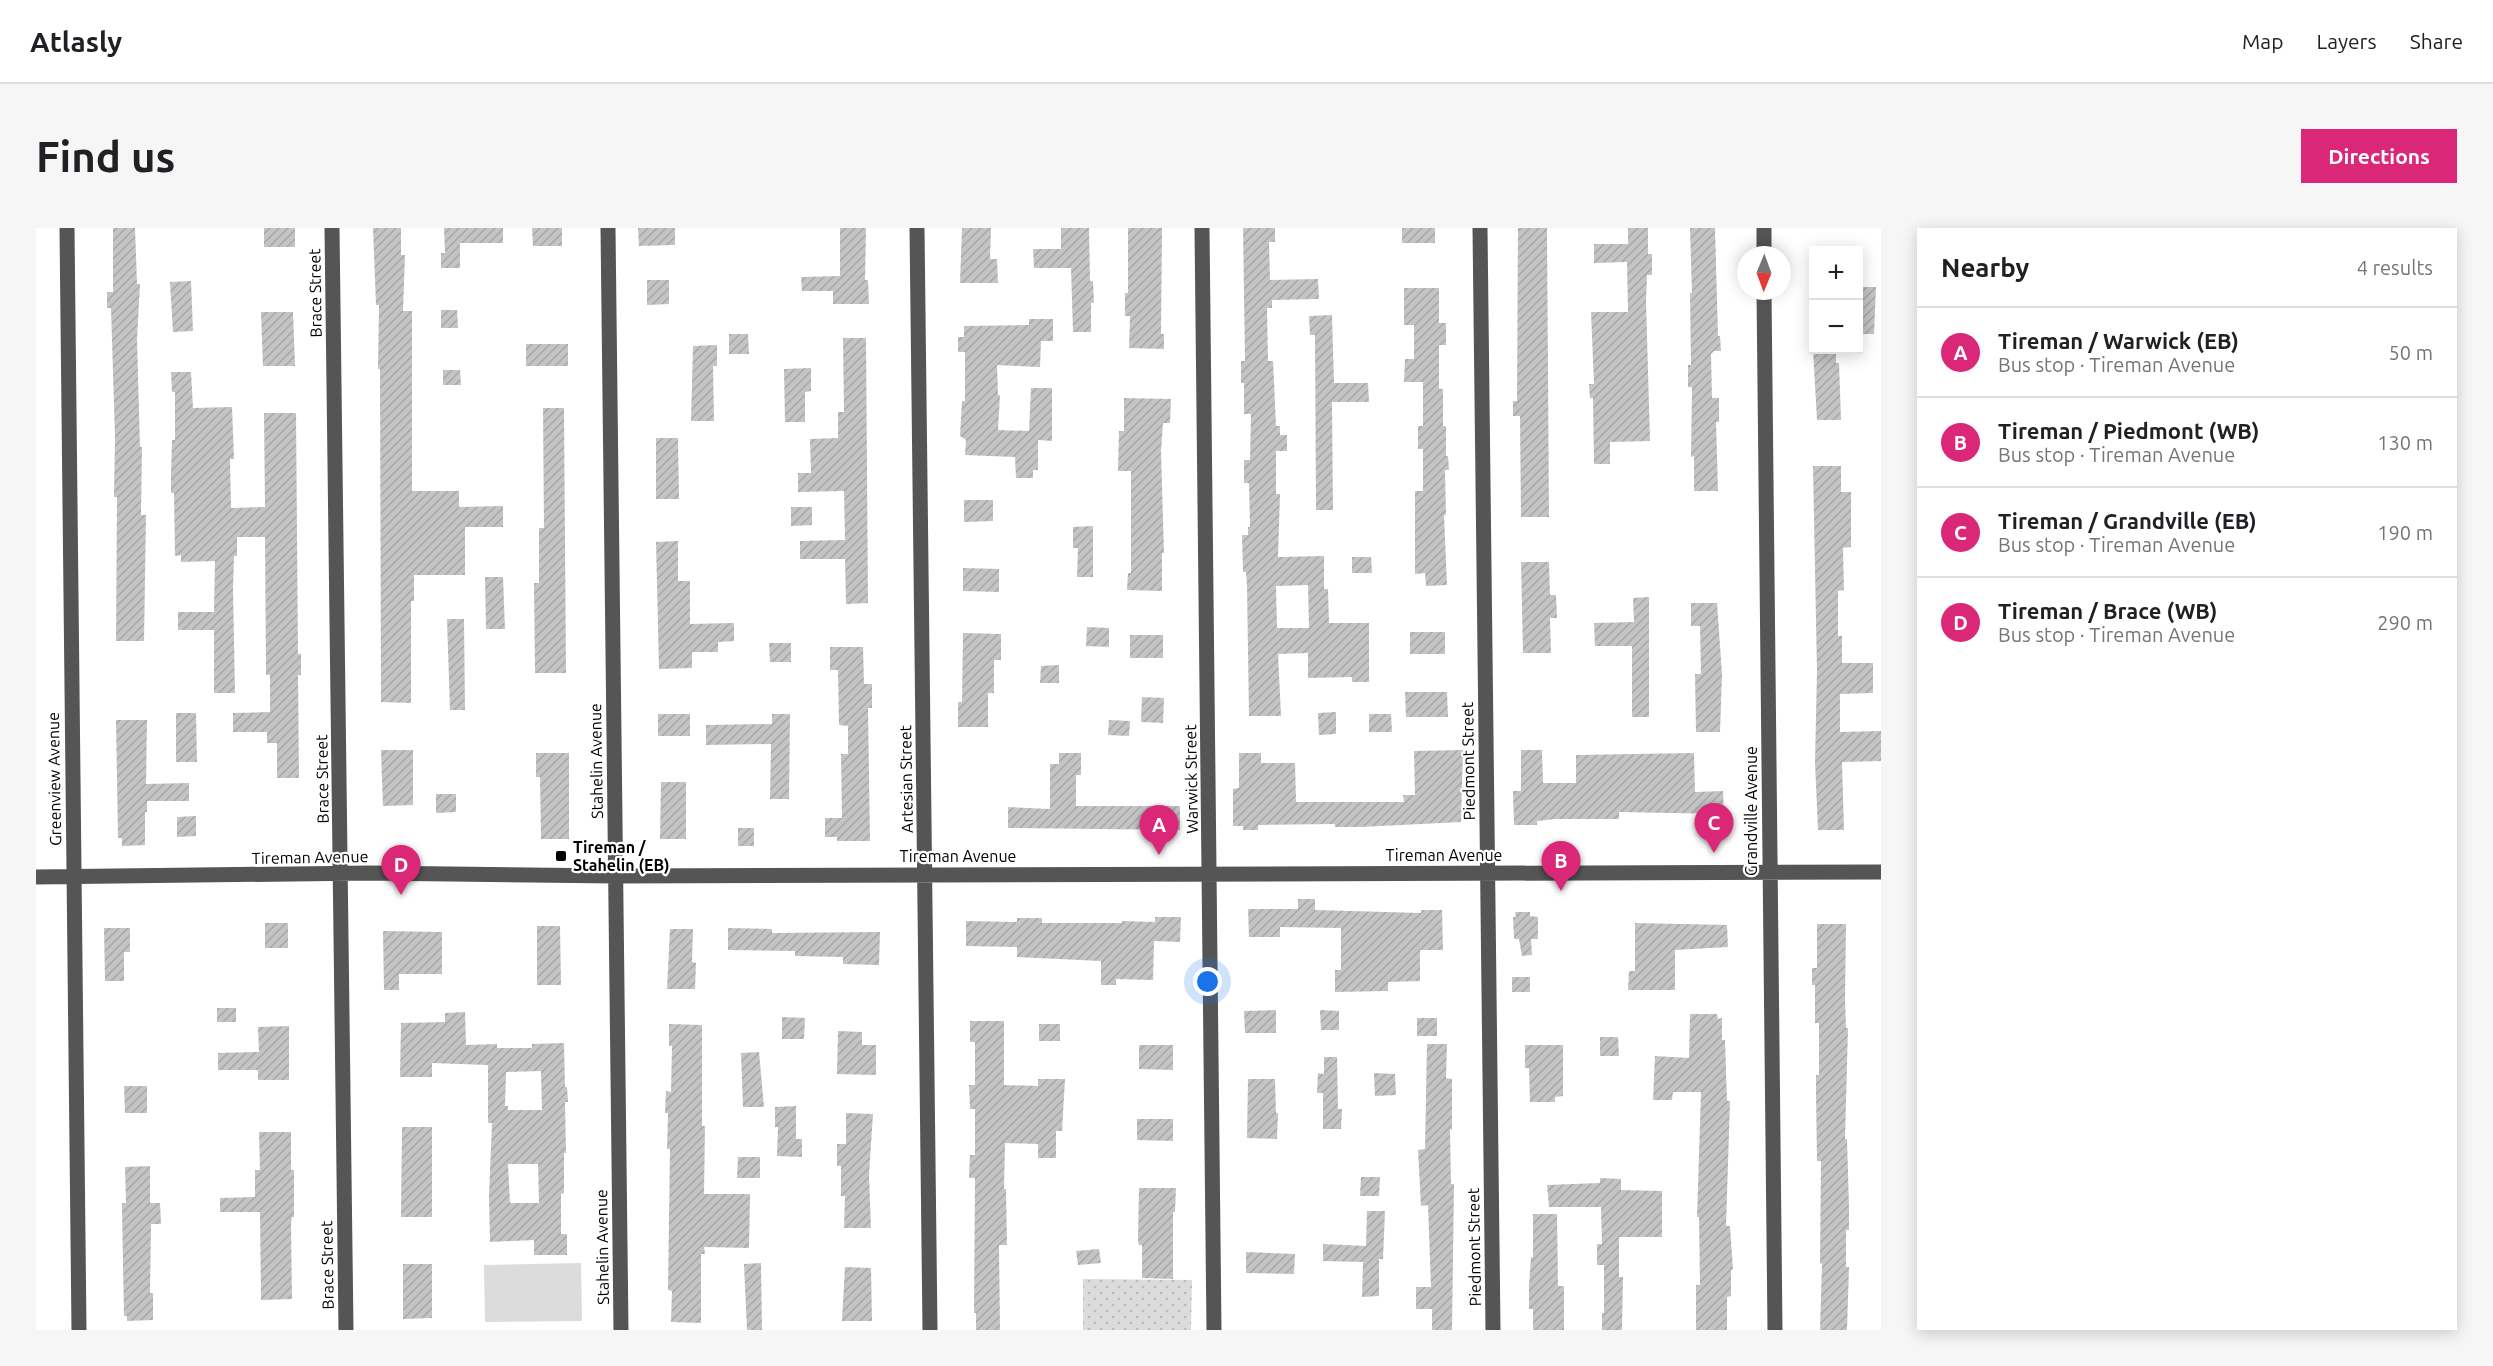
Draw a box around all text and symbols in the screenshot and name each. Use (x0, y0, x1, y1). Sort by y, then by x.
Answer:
text: Atlasly (30, 26, 122, 57)
text: Map (2242, 29, 2283, 53)
text: Layers (2316, 29, 2377, 53)
text: Share (2410, 29, 2463, 53)
button: Directions (2301, 129, 2457, 183)
text: Find us (36, 133, 175, 180)
north arrow (1737, 246, 1791, 300)
map controls (1809, 246, 1863, 354)
button: + (1809, 246, 1863, 300)
street label: Brace Street (305, 248, 325, 338)
text: Nearby (1941, 253, 2029, 282)
text: 4 results (2357, 256, 2433, 279)
button: − (1809, 300, 1863, 354)
text: Tireman / Warwick (EB) (1998, 328, 2239, 353)
text: A (1953, 341, 1968, 364)
text: 50 m (2389, 341, 2433, 364)
text: Bus stop · Tireman Avenue (1998, 353, 2235, 376)
text: Tireman / Piedmont (WB) (1998, 418, 2259, 443)
text: B (1954, 431, 1967, 454)
text: 130 m (2377, 431, 2433, 454)
text: Bus stop · Tireman Avenue (1998, 443, 2235, 466)
text: Tireman / Grandville (EB) (1998, 508, 2257, 533)
text: C (1954, 521, 1967, 544)
text: 190 m (2377, 521, 2433, 544)
text: Bus stop · Tireman Avenue (1998, 533, 2235, 556)
text: Tireman / Brace (WB) (1998, 598, 2217, 623)
text: D (1953, 611, 1968, 634)
text: 290 m (2377, 611, 2433, 634)
text: Bus stop · Tireman Avenue (1998, 623, 2235, 646)
street label: Piedmont Street (1458, 701, 1478, 820)
street label: Stahelin Avenue (586, 703, 606, 819)
street label: Greenview Avenue (44, 712, 64, 846)
street label: Artesian Street (896, 724, 916, 833)
street label: Warwick Street (1181, 724, 1201, 834)
street label: Brace Street (312, 734, 332, 824)
street label: Grandville Avenue (1742, 746, 1760, 876)
pin: C (1694, 804, 1734, 853)
pin: A (1140, 806, 1178, 855)
place label: Tireman / Stahelin (EB) (573, 838, 669, 875)
pin: B (1542, 842, 1580, 891)
pin: D (382, 846, 421, 895)
street label: Tireman Avenue (1386, 846, 1502, 864)
street label: Tireman Avenue (251, 847, 369, 867)
street label: Tireman Avenue (900, 847, 1016, 865)
marker: Tireman / Stahelin (EB) (554, 849, 568, 863)
your location (1193, 967, 1222, 996)
street label: Piedmont Street (1464, 1187, 1484, 1306)
street label: Stahelin Avenue (592, 1189, 612, 1305)
street label: Brace Street (317, 1220, 337, 1310)

